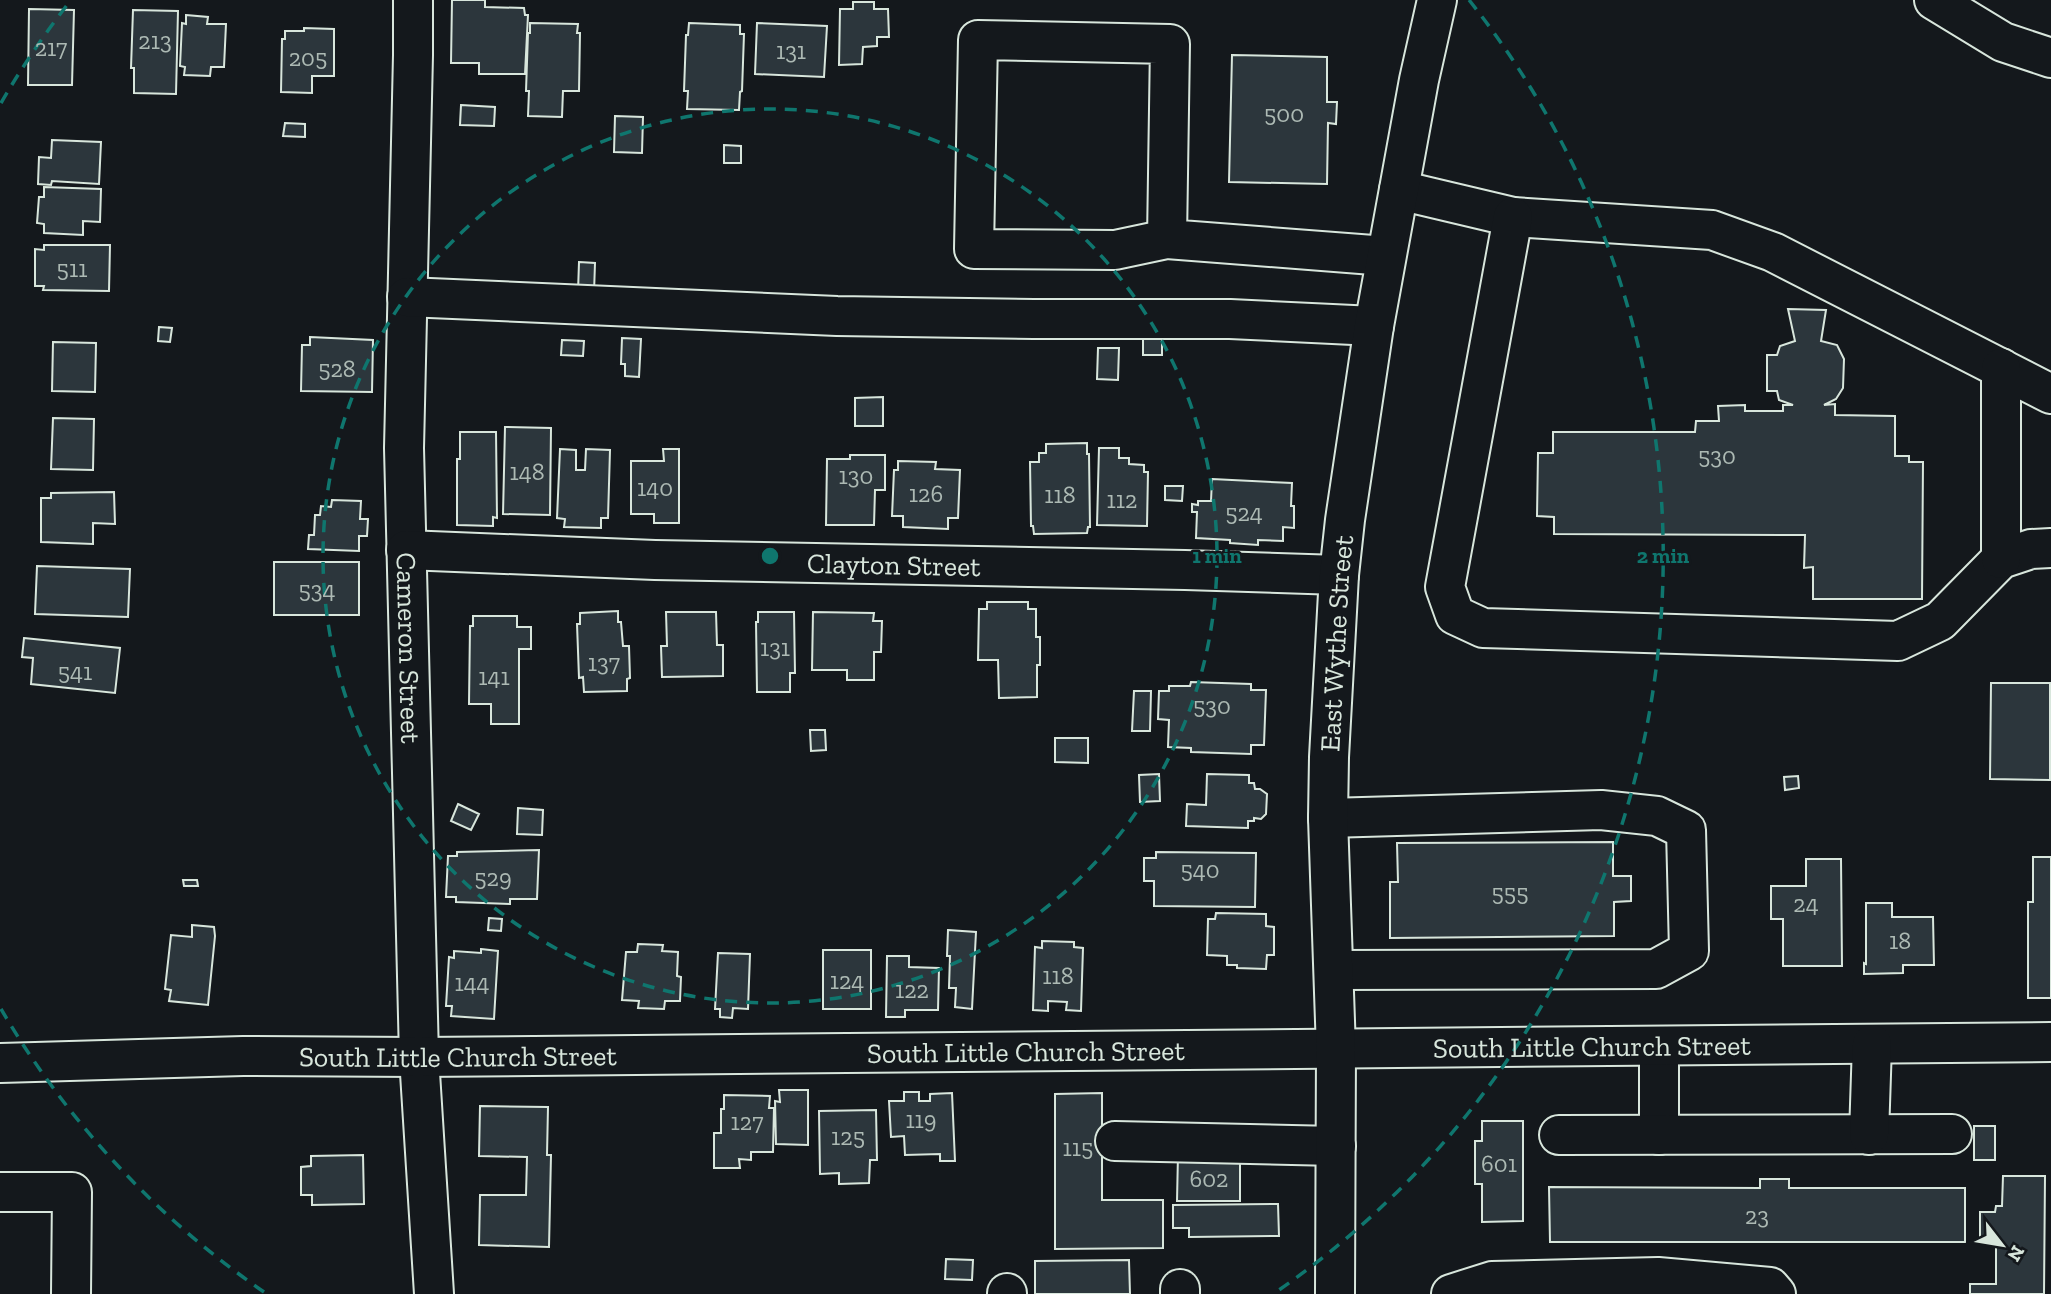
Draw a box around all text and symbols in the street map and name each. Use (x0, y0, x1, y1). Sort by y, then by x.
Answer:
house number: 213 (138, 26, 172, 55)
house number: 217 (35, 33, 67, 62)
house number: 131 (776, 36, 806, 65)
house number: 205 (289, 43, 327, 72)
house number: 500 (1264, 99, 1304, 128)
house number: 511 (57, 254, 87, 283)
house number: 528 (318, 354, 356, 383)
house number: 530 (1698, 441, 1736, 470)
house number: 148 (509, 457, 545, 486)
house number: 130 (839, 461, 873, 490)
house number: 140 (637, 473, 673, 502)
house number: 126 (909, 479, 943, 508)
house number: 118 (1044, 480, 1076, 509)
house number: 112 (1107, 485, 1137, 514)
house number: 524 (1225, 498, 1263, 527)
street label: East Wythe Street (1313, 533, 1360, 753)
text: 1 min (1192, 543, 1242, 568)
text: 2 min (1637, 543, 1690, 568)
centre of rings (758, 544, 782, 568)
street label: Clayton Street (807, 546, 982, 583)
street label: Cameron Street (390, 552, 428, 744)
house number: 534 (299, 575, 336, 604)
house number: 131 (760, 633, 790, 662)
house number: 137 (588, 648, 620, 677)
house number: 541 (58, 657, 92, 686)
house number: 141 (478, 662, 510, 691)
house number: 530 (1193, 691, 1231, 720)
house number: 540 (1180, 855, 1220, 884)
house number: 529 (474, 863, 512, 892)
house number: 555 (1492, 878, 1528, 907)
house number: 24 (1793, 889, 1819, 918)
house number: 18 (1889, 926, 1911, 955)
house number: 118 (1042, 961, 1074, 990)
house number: 124 (830, 966, 864, 995)
house number: 144 (454, 968, 490, 997)
house number: 122 (895, 975, 929, 1004)
street label: South Little Church Street (1433, 1028, 1752, 1064)
street label: South Little Church Street (867, 1033, 1186, 1069)
street label: South Little Church Street (299, 1039, 618, 1074)
house number: 119 (905, 1105, 937, 1134)
house number: 127 (731, 1107, 763, 1136)
house number: 125 (831, 1122, 865, 1151)
house number: 115 (1063, 1133, 1093, 1162)
house number: 601 (1481, 1149, 1517, 1178)
house number: 602 (1190, 1164, 1228, 1193)
house number: 23 (1745, 1201, 1769, 1230)
north arrow (1967, 1210, 2037, 1280)
text: N (2003, 1241, 2030, 1266)

